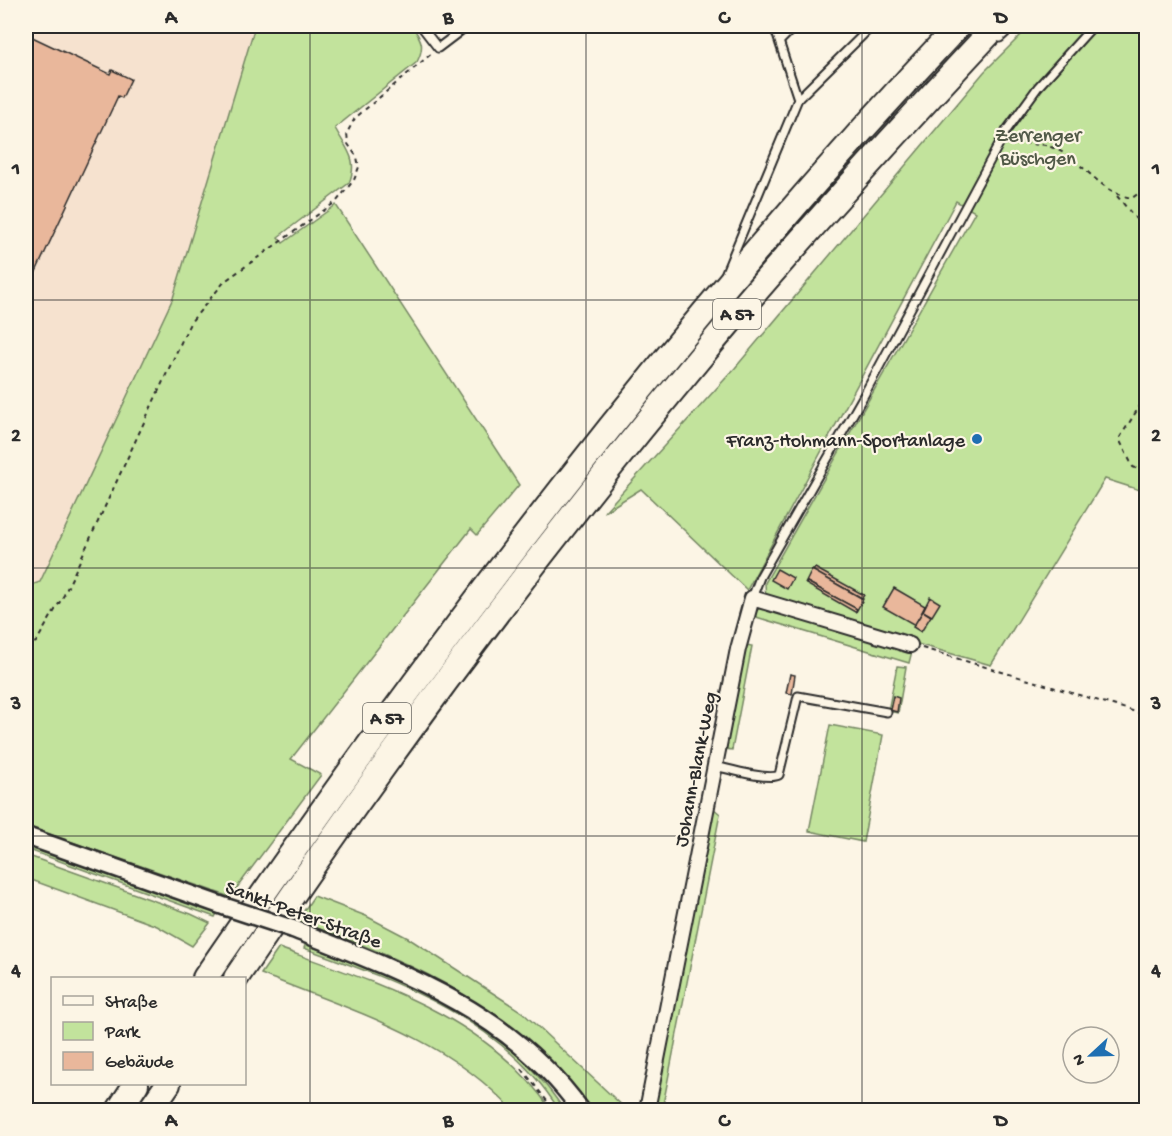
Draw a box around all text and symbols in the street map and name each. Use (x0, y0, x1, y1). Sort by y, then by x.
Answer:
text: A (164, 8, 179, 31)
text: B (442, 8, 454, 31)
text: C (718, 8, 732, 31)
text: D (992, 8, 1008, 31)
park label: Zerrenger Büschgen (995, 126, 1083, 172)
text: 1 (11, 159, 20, 182)
text: 1 (1151, 159, 1160, 182)
road number: A 57 (713, 299, 761, 329)
text: 2 (11, 426, 21, 449)
text: 2 (1151, 426, 1161, 449)
place label: Franz-Hohmann-Sportanlage (725, 431, 966, 454)
marker: Franz-Hohmann-Sportanlage (970, 432, 984, 446)
street label: Johann-Blank-Weg (671, 690, 724, 849)
text: 3 (10, 694, 21, 717)
text: 3 (1150, 694, 1161, 717)
road number: A 57 (363, 703, 411, 733)
street label: Sankt-Peter-Straße (222, 877, 385, 955)
text: 4 (10, 961, 21, 984)
text: 4 (1150, 961, 1161, 984)
legend (51, 977, 246, 1085)
text: Straße (105, 993, 158, 1014)
text: Park (104, 1023, 141, 1044)
north arrow (1061, 1025, 1121, 1085)
text: N (1069, 1050, 1091, 1068)
text: Gebäude (105, 1053, 174, 1074)
text: A (164, 1111, 179, 1134)
text: B (442, 1111, 454, 1134)
text: C (718, 1111, 732, 1134)
text: D (992, 1111, 1008, 1134)

